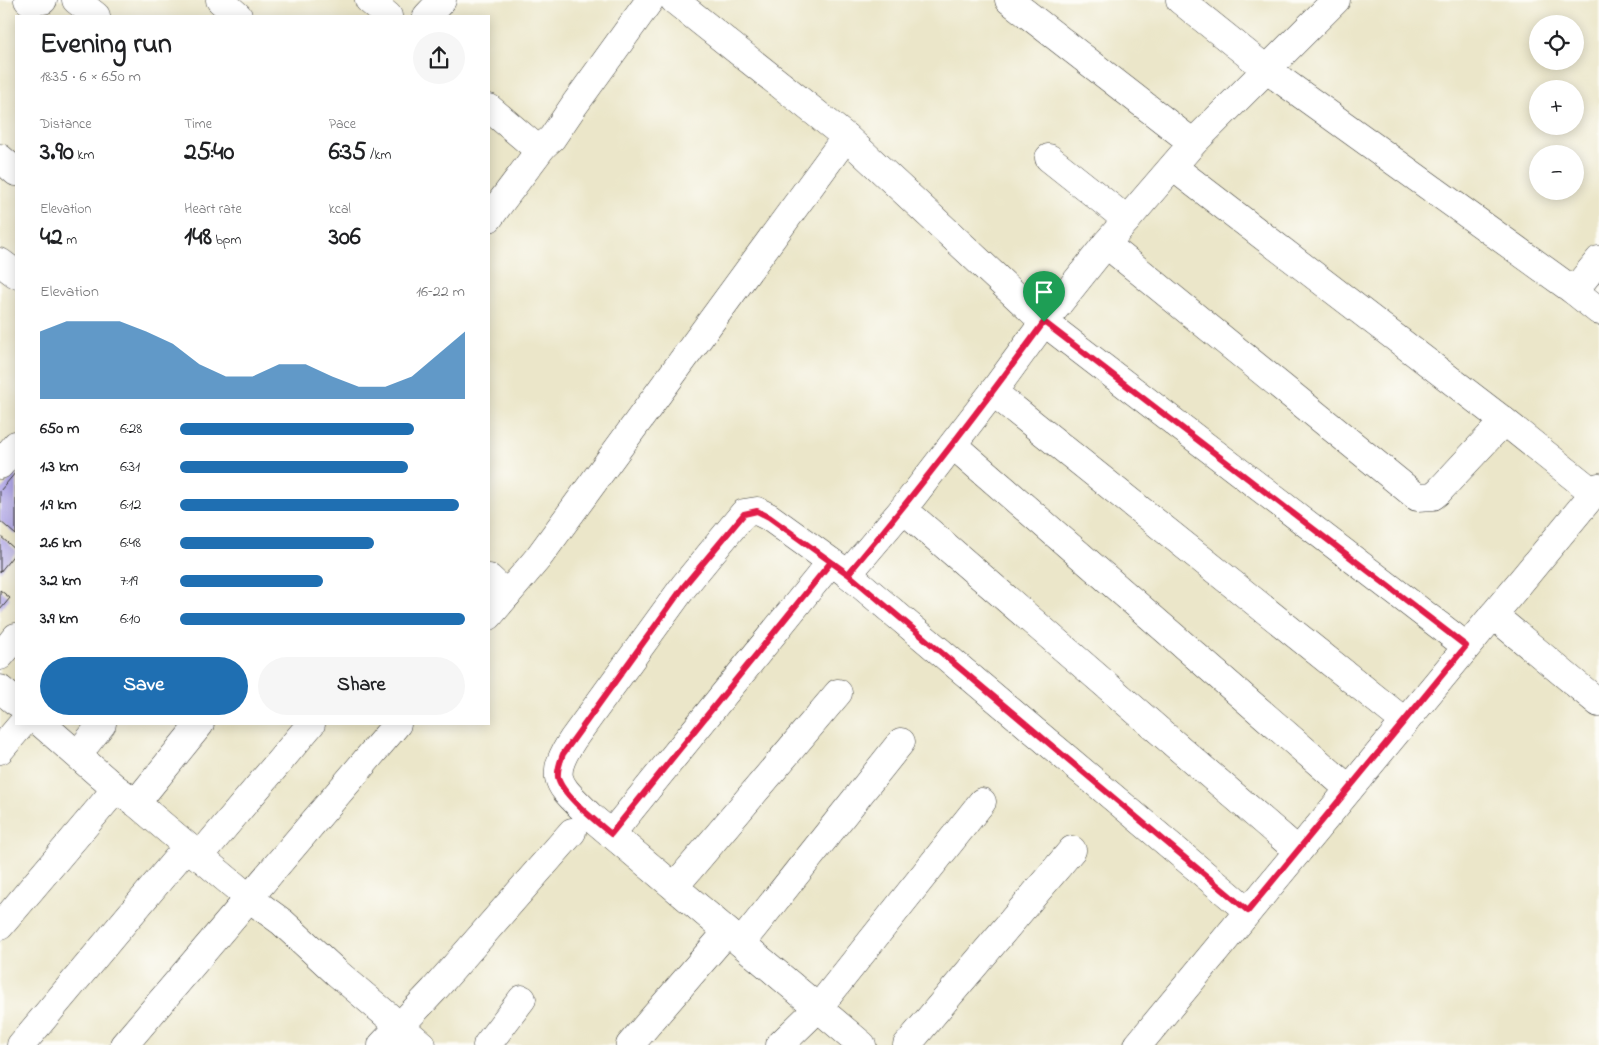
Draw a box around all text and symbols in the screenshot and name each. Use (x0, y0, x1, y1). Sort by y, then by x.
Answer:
map controls (1529, 15, 1584, 200)
button: locate (1529, 15, 1584, 70)
text: Evening run (40, 25, 172, 66)
button: share (413, 32, 465, 84)
text: 18:35 · 6 × 650 m (40, 65, 141, 89)
button: + (1529, 80, 1584, 135)
text: Distance (40, 114, 92, 135)
text: Time (184, 114, 212, 135)
text: Pace (329, 114, 356, 135)
text: 3.90 (40, 135, 74, 171)
text: 25:40 (184, 135, 234, 171)
text: 6:35 (329, 135, 366, 171)
text: km (74, 145, 94, 166)
text: /km (366, 145, 391, 166)
button: − (1529, 145, 1584, 200)
text: Elevation (40, 199, 91, 220)
text: Heart rate (184, 199, 242, 220)
text: kcal (329, 199, 351, 220)
text: 42 (40, 220, 63, 256)
text: 148 (184, 220, 212, 256)
text: 306 (329, 220, 361, 256)
text: m (63, 230, 77, 251)
text: bpm (212, 230, 241, 251)
pin (1023, 271, 1065, 322)
icon: arrive (1030, 278, 1058, 306)
text: Elevation (40, 280, 99, 304)
text: 16–22 m (416, 280, 465, 304)
text: 650 m (40, 417, 80, 441)
text: 6:28 (120, 417, 142, 441)
text: 1.3 km (40, 455, 78, 479)
text: 6:31 (120, 455, 140, 479)
text: 1.9 km (40, 493, 77, 517)
text: 6:12 (120, 493, 141, 517)
text: 2.6 km (40, 531, 82, 555)
text: 6:48 (120, 531, 141, 555)
text: 3.2 km (40, 569, 81, 593)
text: 7:19 (120, 569, 138, 593)
text: 3.9 km (40, 607, 78, 631)
text: 6:10 (120, 607, 140, 631)
button: Save (40, 657, 248, 715)
button: Share (258, 657, 465, 715)

